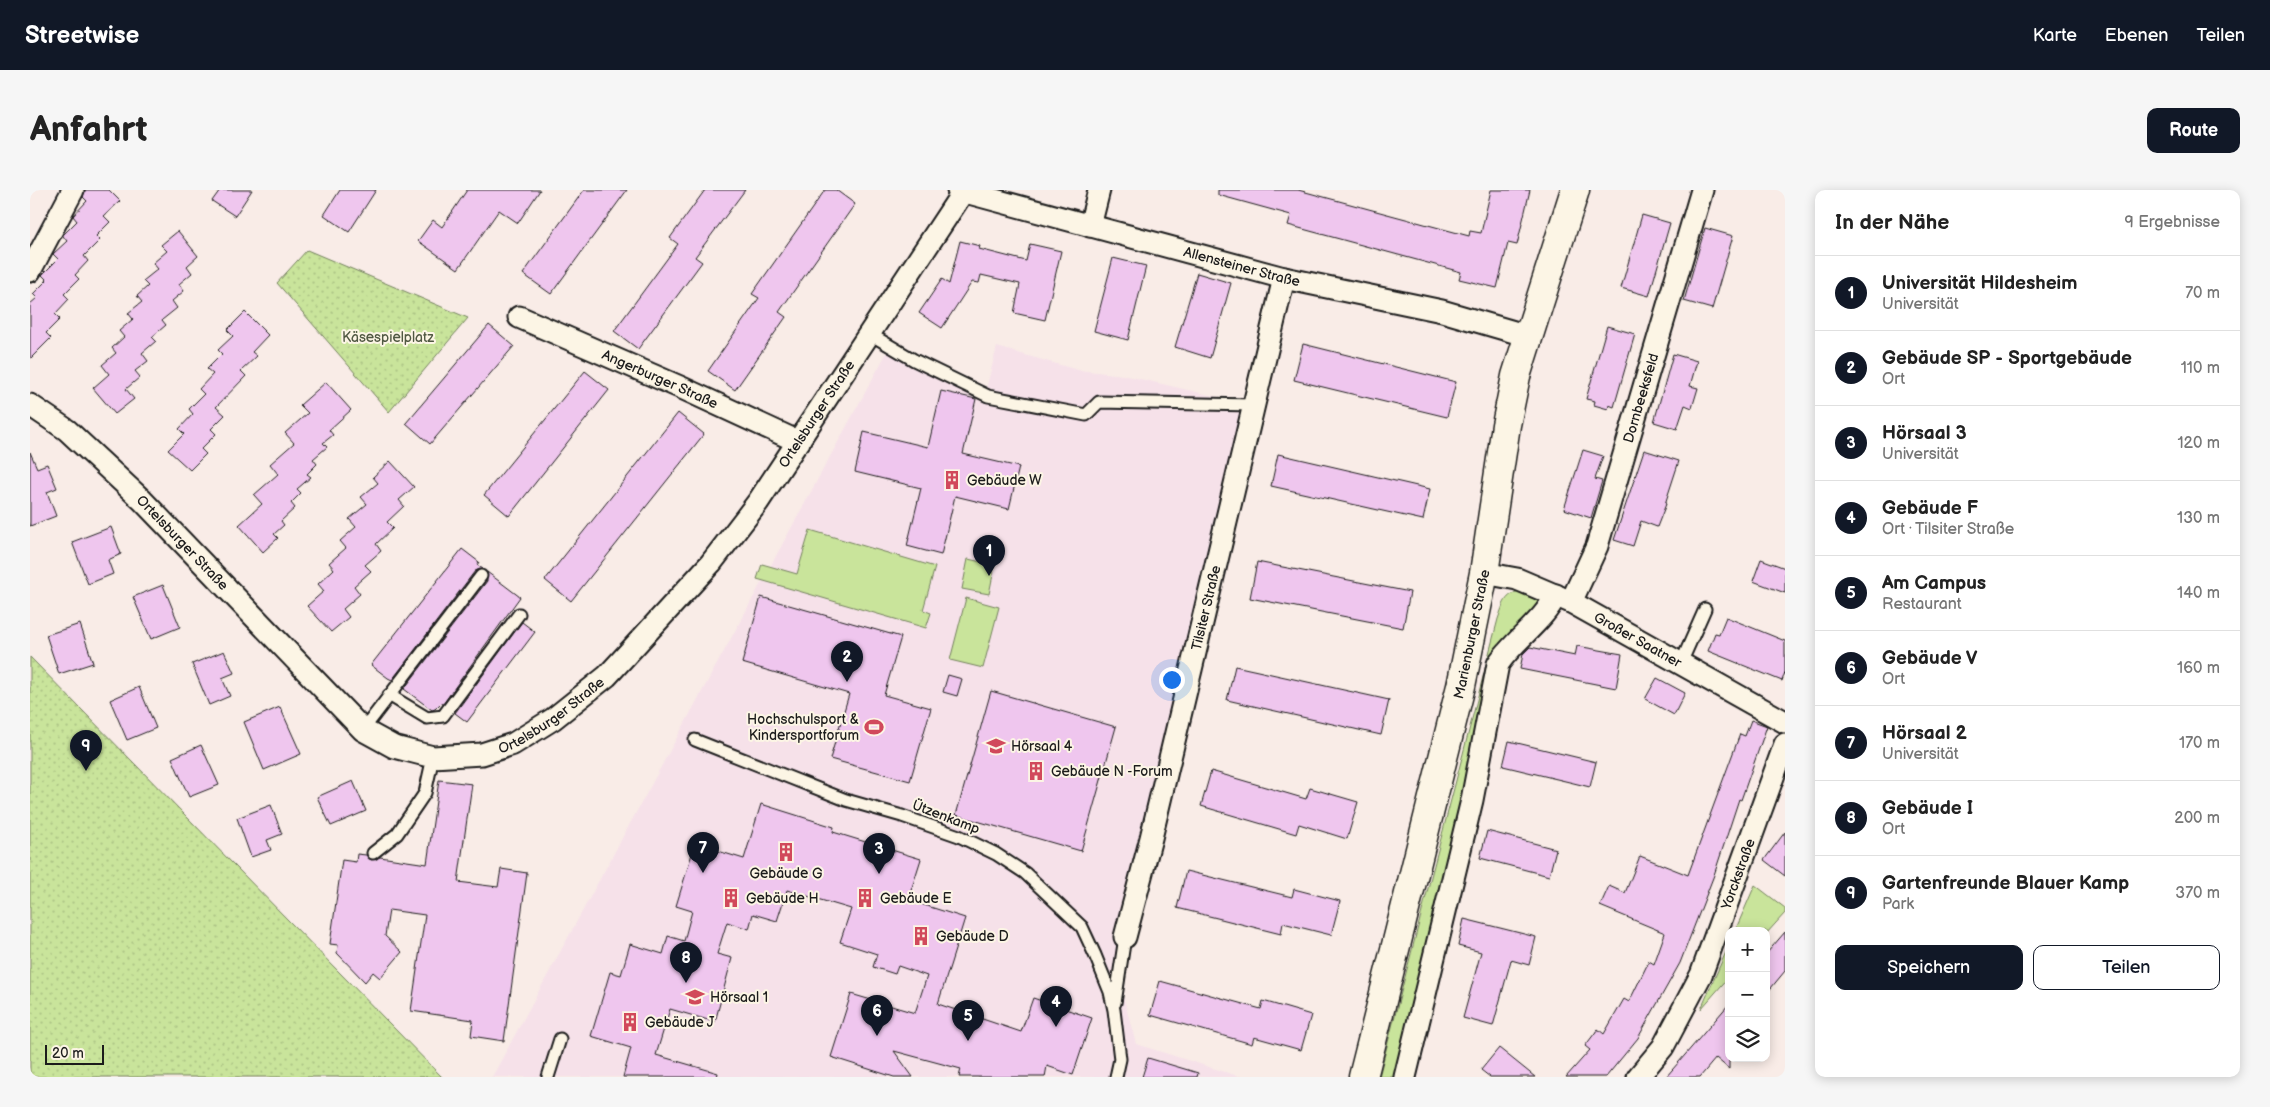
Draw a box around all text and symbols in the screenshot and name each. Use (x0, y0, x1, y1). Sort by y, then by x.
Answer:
text: Streetwise (25, 21, 139, 50)
text: Karte (2033, 25, 2077, 46)
text: Ebenen (2105, 25, 2168, 46)
text: Teilen (2196, 25, 2245, 46)
button: Route (2147, 108, 2240, 153)
text: Anfahrt (30, 109, 148, 152)
text: In der Nähe (1835, 210, 1949, 235)
text: 9 Ergebnisse (2125, 213, 2220, 232)
street label: Allensteiner Straße (1182, 243, 1302, 290)
text: Universität Hildesheim (1882, 272, 2077, 295)
text: 1 (1848, 284, 1854, 303)
text: 70 m (2185, 284, 2220, 303)
text: Universität (1882, 295, 1959, 314)
park label: Käsespielplatz (342, 329, 434, 346)
street label: Angerburger Straße (600, 346, 721, 412)
text: Gebäude SP - Sportgebäude (1882, 347, 2132, 370)
street label: Dornbeeksfeld (1619, 351, 1662, 445)
street label: Ortelsburger Straße (775, 357, 858, 471)
text: 2 (1846, 359, 1856, 378)
text: 110 m (2181, 359, 2220, 378)
text: Ort (1882, 370, 1905, 389)
text: Hörsaal 3 (1882, 422, 1967, 445)
text: 3 (1846, 434, 1856, 453)
text: 120 m (2177, 434, 2220, 453)
text: Universität (1882, 445, 1959, 464)
building icon: Gebäude W (941, 469, 963, 491)
place label: Gebäude W (967, 472, 1042, 489)
street label: Ortelsburger Straße (133, 491, 232, 593)
text: Gebäude F (1882, 497, 1978, 520)
text: 4 (1846, 509, 1856, 528)
text: 130 m (2177, 509, 2220, 528)
text: Ort · Tilsiter Straße (1882, 520, 2014, 539)
pin: 1 (973, 535, 1005, 576)
street label: Tilsiter Straße (1187, 564, 1224, 652)
street label: Marienburger Straße (1450, 568, 1493, 701)
text: Am Campus (1882, 572, 1986, 595)
text: 5 (1846, 584, 1856, 603)
text: 140 m (2177, 584, 2220, 603)
text: Restaurant (1882, 595, 1962, 614)
street label: Großer Saatner (1591, 608, 1686, 671)
pin: 2 (831, 641, 863, 682)
text: Gebäude V (1882, 647, 1978, 670)
text: 6 (1846, 659, 1856, 678)
text: 160 m (2177, 659, 2220, 678)
your location (1159, 667, 1185, 693)
text: Ort (1882, 670, 1905, 689)
street label: Ortelsburger Straße (496, 673, 607, 757)
place label: Hochschulsport & Kindersportforum (747, 711, 859, 744)
sports icon: Hochschulsport & Kindersportforum (863, 716, 885, 738)
text: Hörsaal 2 (1882, 722, 1967, 745)
pin: 9 (70, 730, 102, 771)
text: 7 (1847, 734, 1855, 753)
text: 170 m (2179, 734, 2220, 753)
school or university icon: Hörsaal 4 (985, 735, 1007, 757)
place label: Hörsaal 4 (1011, 738, 1073, 755)
text: Universität (1882, 745, 1959, 764)
building icon: Gebäude N -Forum (1025, 760, 1047, 782)
place label: Gebäude N -Forum (1051, 763, 1173, 780)
street label: Ützenkamp (910, 795, 983, 838)
text: Gebäude I (1882, 797, 1973, 820)
text: 8 (1846, 809, 1856, 828)
text: 200 m (2174, 809, 2220, 828)
text: Ort (1882, 820, 1905, 839)
pin: 7 (687, 832, 719, 873)
pin: 3 (863, 833, 895, 874)
street label: Yorckstraße (1717, 836, 1758, 913)
building icon: Gebäude G (775, 841, 797, 863)
place label: Gebäude G (749, 865, 823, 882)
text: Gartenfreunde Blauer Kamp (1882, 872, 2129, 895)
text: 9 (1846, 884, 1856, 903)
text: 370 m (2175, 884, 2220, 903)
building icon: Gebäude H (720, 887, 742, 909)
building icon: Gebäude E (854, 887, 876, 909)
place label: Gebäude H (746, 890, 819, 907)
place label: Gebäude E (880, 890, 952, 907)
text: Park (1882, 895, 1914, 914)
building icon: Gebäude D (910, 925, 932, 947)
map controls (1725, 927, 1770, 1062)
button: + (1725, 927, 1770, 972)
place label: Gebäude D (936, 928, 1009, 945)
pin: 8 (670, 942, 702, 983)
button: Speichern (1835, 945, 2023, 990)
button: Teilen (2033, 945, 2220, 990)
button: − (1725, 972, 1770, 1017)
school or university icon: Hörsaal 1 (684, 986, 706, 1008)
pin: 4 (1040, 986, 1072, 1027)
place label: Hörsaal 1 (710, 989, 768, 1006)
pin: 6 (861, 995, 893, 1036)
pin: 5 (952, 1000, 984, 1041)
building icon: Gebäude J (619, 1011, 641, 1033)
place label: Gebäude J (645, 1014, 715, 1031)
button: layers (1725, 1017, 1770, 1062)
scale bar (45, 1042, 104, 1065)
text: 20 m (52, 1045, 84, 1062)

